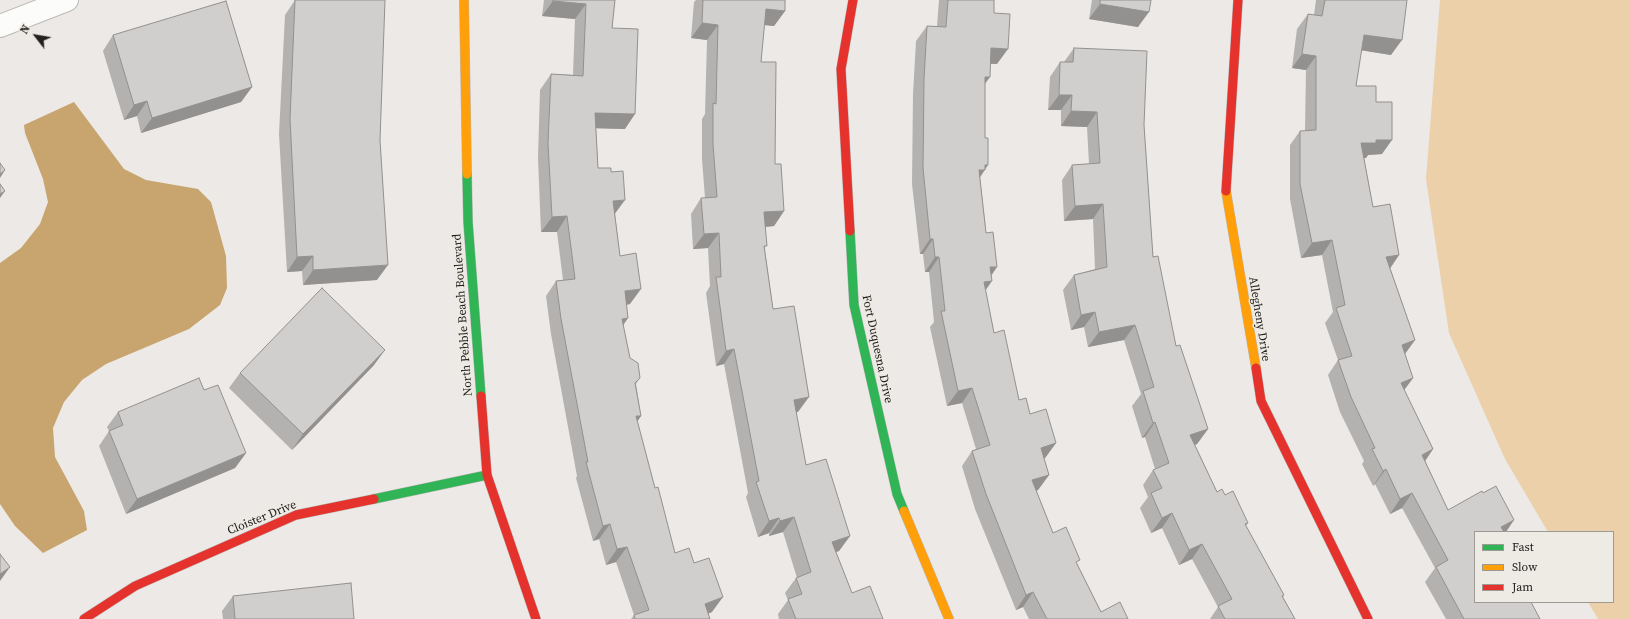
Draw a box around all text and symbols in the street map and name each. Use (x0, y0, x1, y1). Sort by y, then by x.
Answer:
north arrow (16, 16, 56, 56)
text: N (17, 22, 34, 37)
street label: North Pebble Beach Boulevard (450, 233, 476, 397)
street label: Allegheny Drive (1245, 276, 1273, 362)
street label: Fort Duquesna Drive (858, 293, 896, 405)
street label: Cloister Drive (225, 498, 299, 538)
legend (1474, 531, 1614, 603)
text: Fast (1512, 539, 1534, 555)
text: Slow (1512, 559, 1537, 575)
text: Jam (1512, 579, 1533, 595)

